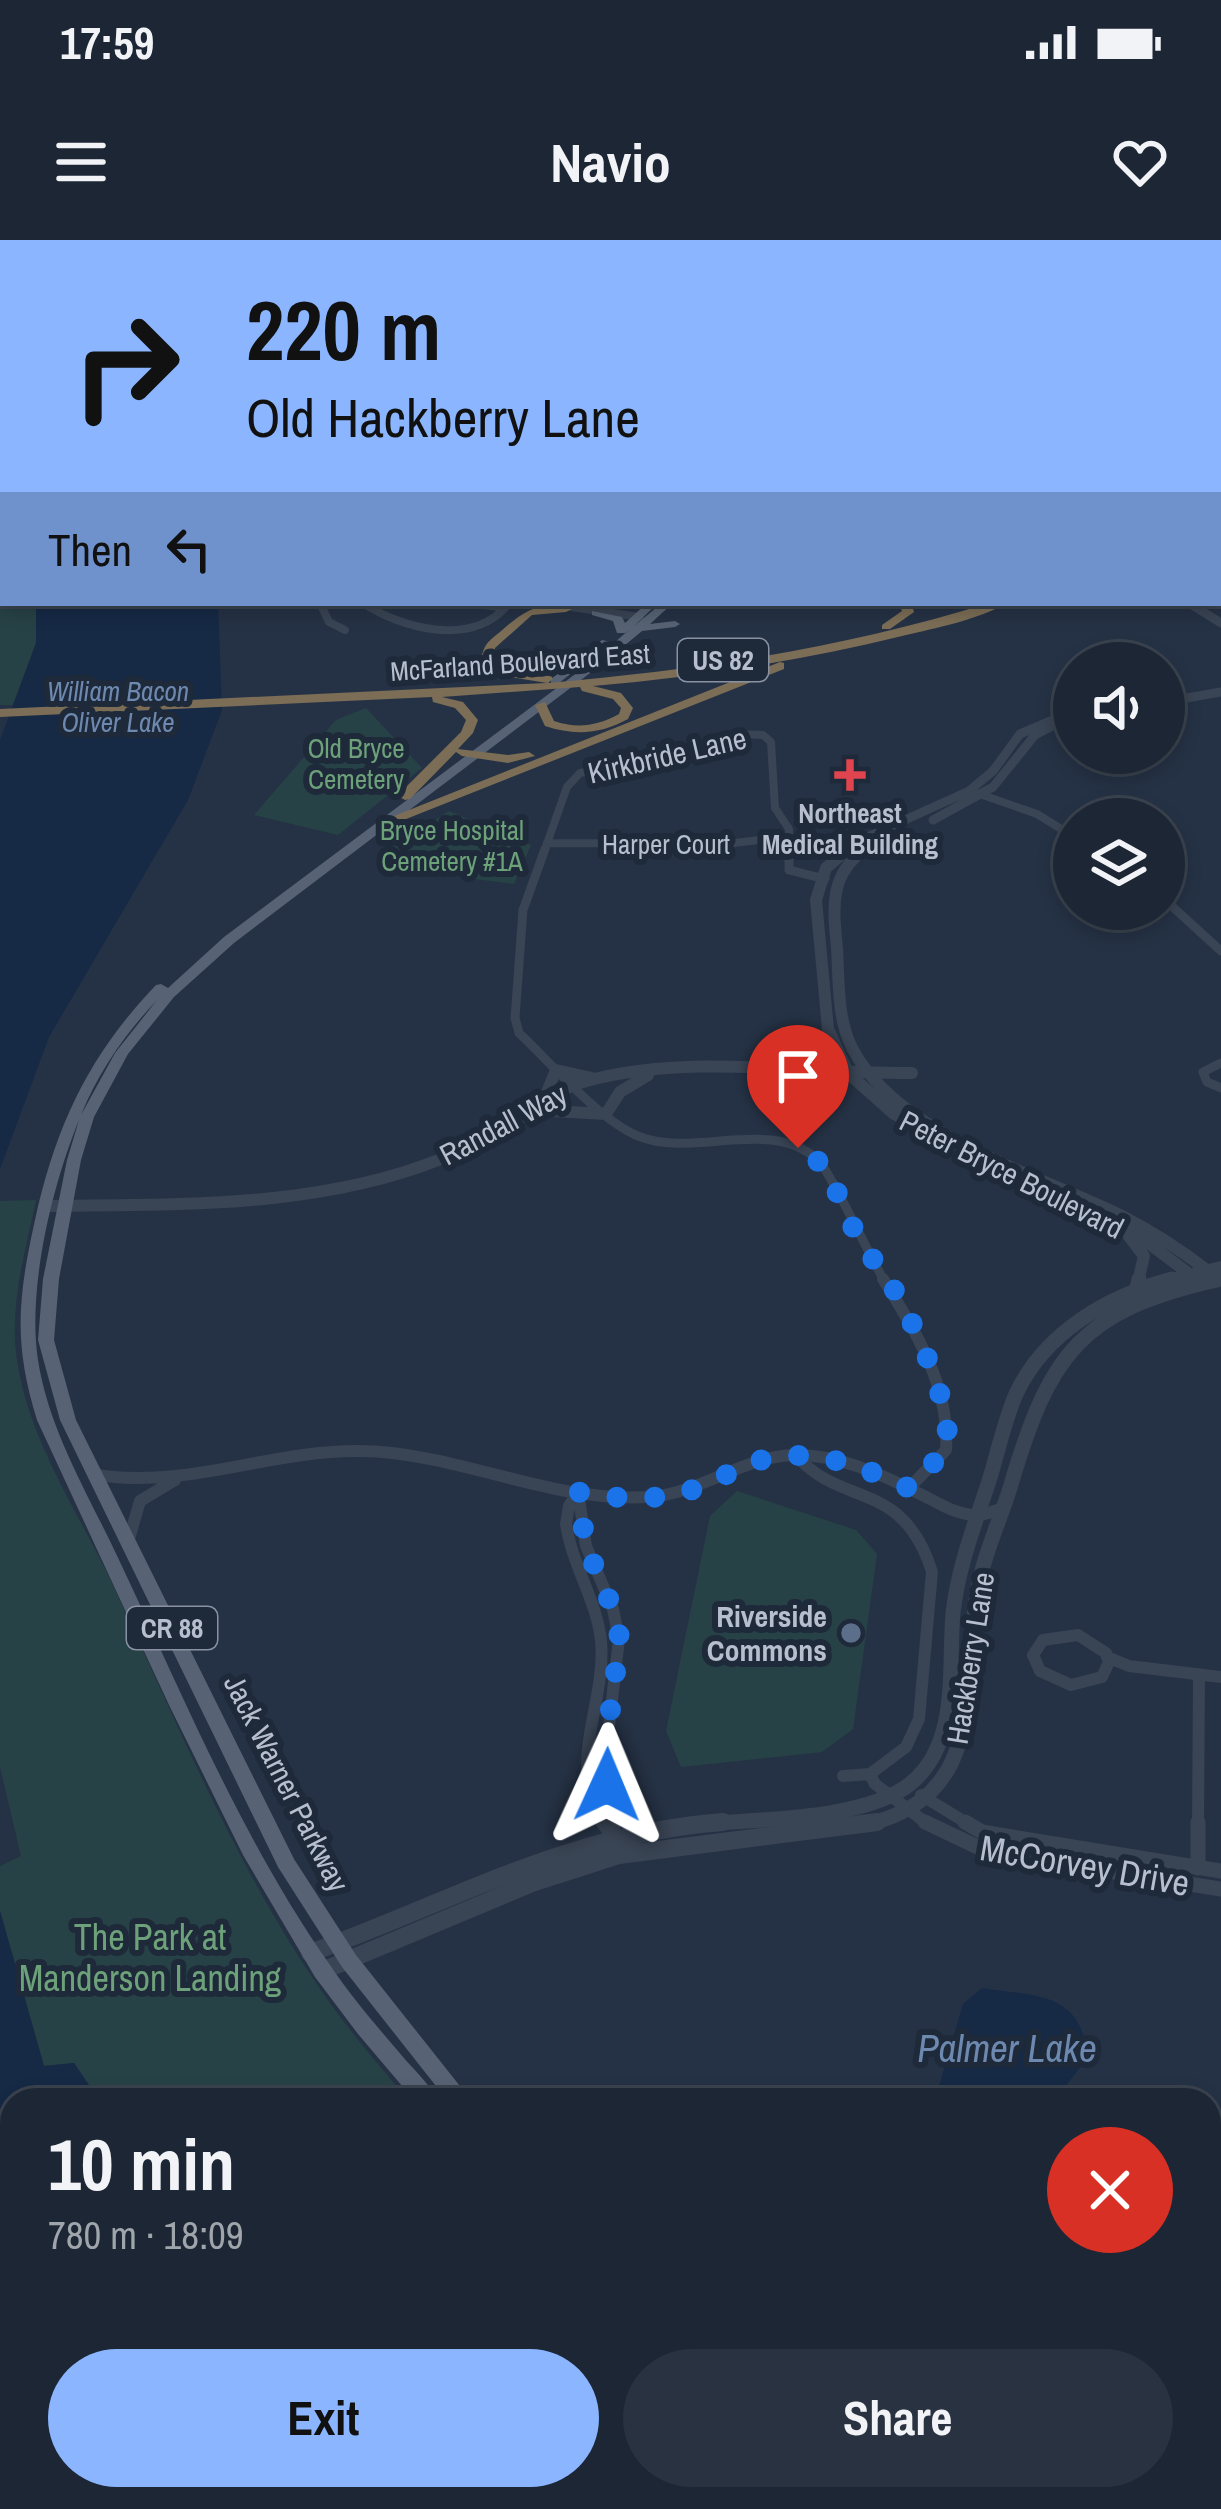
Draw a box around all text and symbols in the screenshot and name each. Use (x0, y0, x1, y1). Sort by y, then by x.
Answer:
text: 17:59 (60, 12, 154, 73)
text: Navio (550, 126, 671, 199)
icon: menu (48, 129, 114, 195)
icon: heart (1107, 129, 1173, 195)
text: 220 m (246, 273, 441, 386)
icon: right (48, 288, 204, 444)
text: Old Hackberry Lane (246, 381, 640, 454)
icon: left (156, 516, 222, 582)
text: Then (48, 519, 132, 580)
street label: McFarland Boulevard East (389, 635, 651, 689)
road number: US 82 (678, 639, 768, 681)
map controls (1053, 642, 1185, 930)
button: sound (1053, 642, 1185, 774)
water label: William Bacon Oliver Lake (47, 673, 189, 740)
street label: Kirkbride Lane (584, 717, 750, 793)
park label: Old Bryce Cemetery (307, 730, 405, 797)
marker: Northeast Medical Building (834, 759, 866, 791)
place label: Northeast Medical Building (762, 795, 938, 862)
button: layers (1053, 798, 1185, 930)
park label: Bryce Hospital Cemetery #1A (380, 812, 524, 879)
street label: Harper Court (602, 826, 730, 862)
pin (747, 1025, 849, 1148)
icon: arrive (765, 1043, 831, 1109)
street label: Randall Way (432, 1073, 574, 1174)
street label: Peter Bryce Boulevard (893, 1100, 1131, 1248)
street label: Hackberry Lane (937, 1569, 1003, 1747)
place label: Riverside Commons (707, 1596, 827, 1670)
road number: CR 88 (127, 1607, 217, 1649)
marker: Riverside Commons (838, 1620, 864, 1646)
street label: Jack Warner Parkway (215, 1668, 359, 1899)
position arrow (544, 1722, 670, 1848)
street label: McCorvey Drive (977, 1823, 1193, 1907)
park label: The Park at Manderson Landing (19, 1913, 282, 2002)
water label: Palmer Lake (917, 2022, 1097, 2074)
text: 10 min (48, 2115, 235, 2212)
button: close (1047, 2127, 1173, 2253)
text: 780 m · 18:09 (48, 2209, 244, 2261)
button: Exit (48, 2349, 599, 2487)
button: Share (623, 2349, 1173, 2487)

